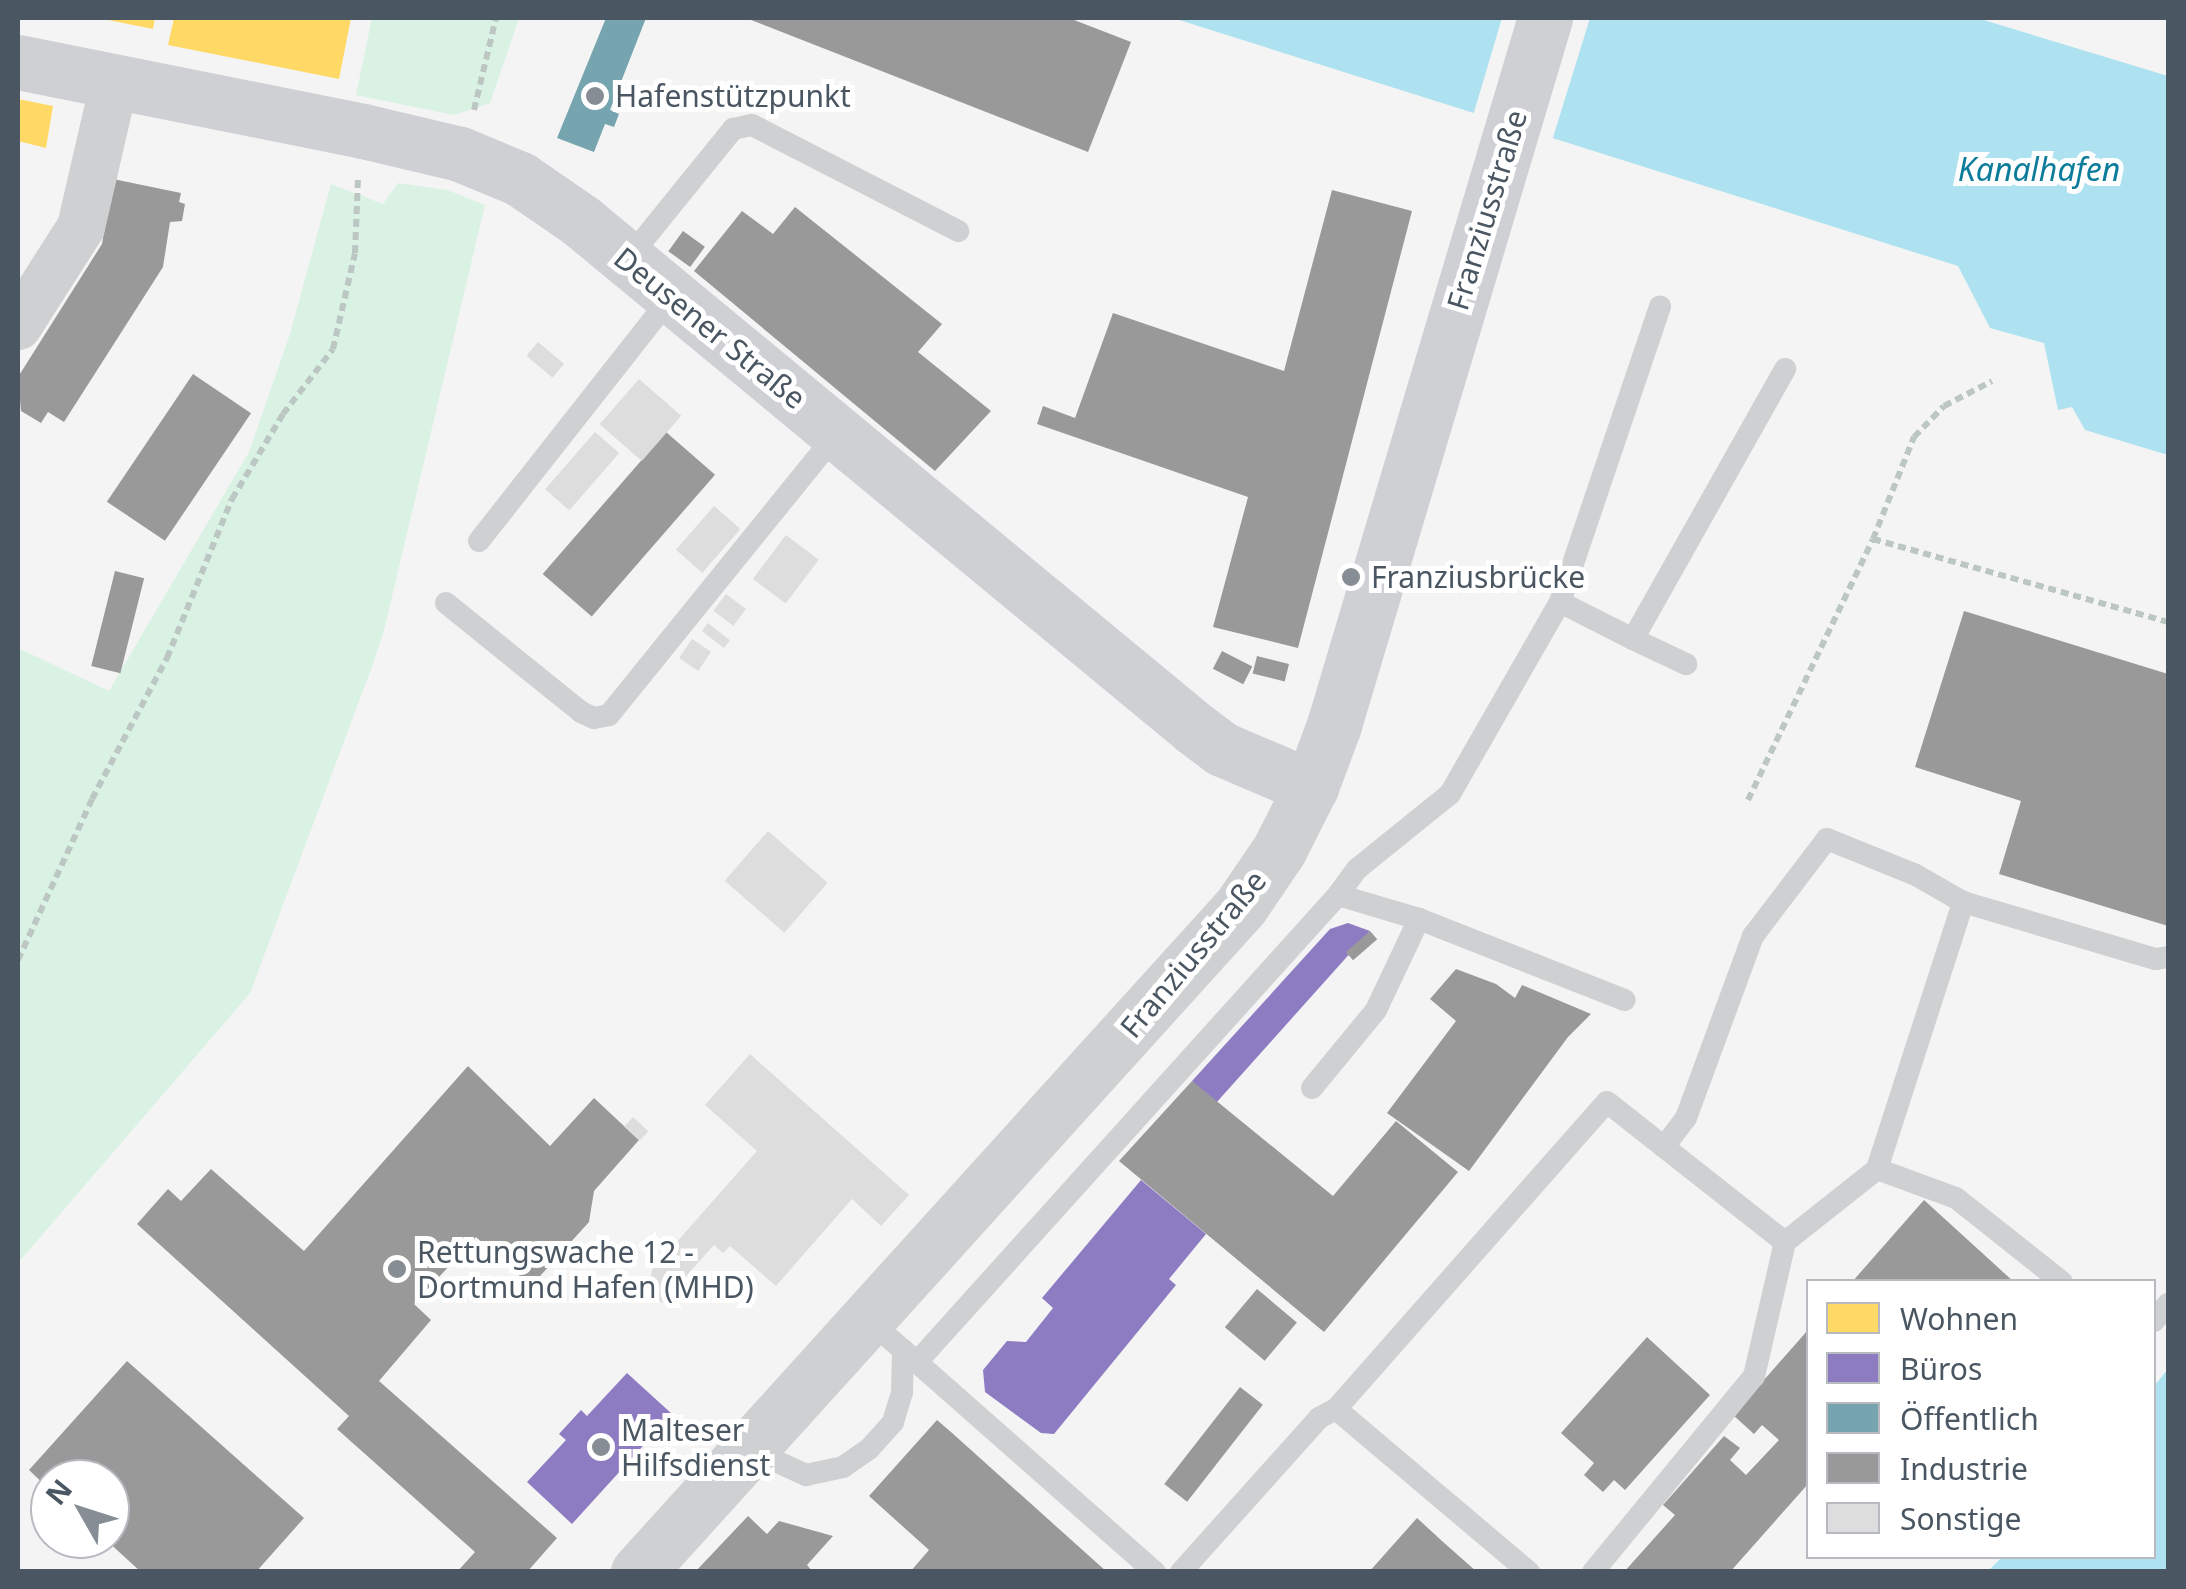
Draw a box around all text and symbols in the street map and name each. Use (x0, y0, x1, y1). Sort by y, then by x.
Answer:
place label: Hafenstützpunkt (615, 78, 851, 114)
marker: Hafenstützpunkt (584, 85, 606, 107)
street label: Franziusstraße (1440, 106, 1534, 314)
water label: Kanalhafen (1958, 150, 2120, 188)
street label: Deusener Straße (607, 240, 813, 416)
place label: Franziusbrücke (1371, 559, 1585, 595)
marker: Franziusbrücke (1340, 566, 1362, 588)
street label: Franziusstraße (1113, 863, 1273, 1045)
place label: Rettungswache 12 - Dortmund Hafen (MHD) (417, 1234, 754, 1304)
marker: Rettungswache 12 - Dortmund Hafen (MHD) (386, 1258, 408, 1280)
legend (1806, 1279, 2156, 1559)
text: Wohnen (1900, 1298, 2018, 1339)
text: Büros (1900, 1348, 1982, 1389)
text: Öffentlich (1900, 1398, 2039, 1439)
place label: Malteser Hilfsdienst (621, 1412, 770, 1482)
marker: Malteser Hilfsdienst (590, 1436, 612, 1458)
text: Industrie (1900, 1448, 2028, 1489)
north arrow (30, 1459, 130, 1559)
text: N (36, 1471, 80, 1512)
text: Sonstige (1900, 1498, 2021, 1539)

